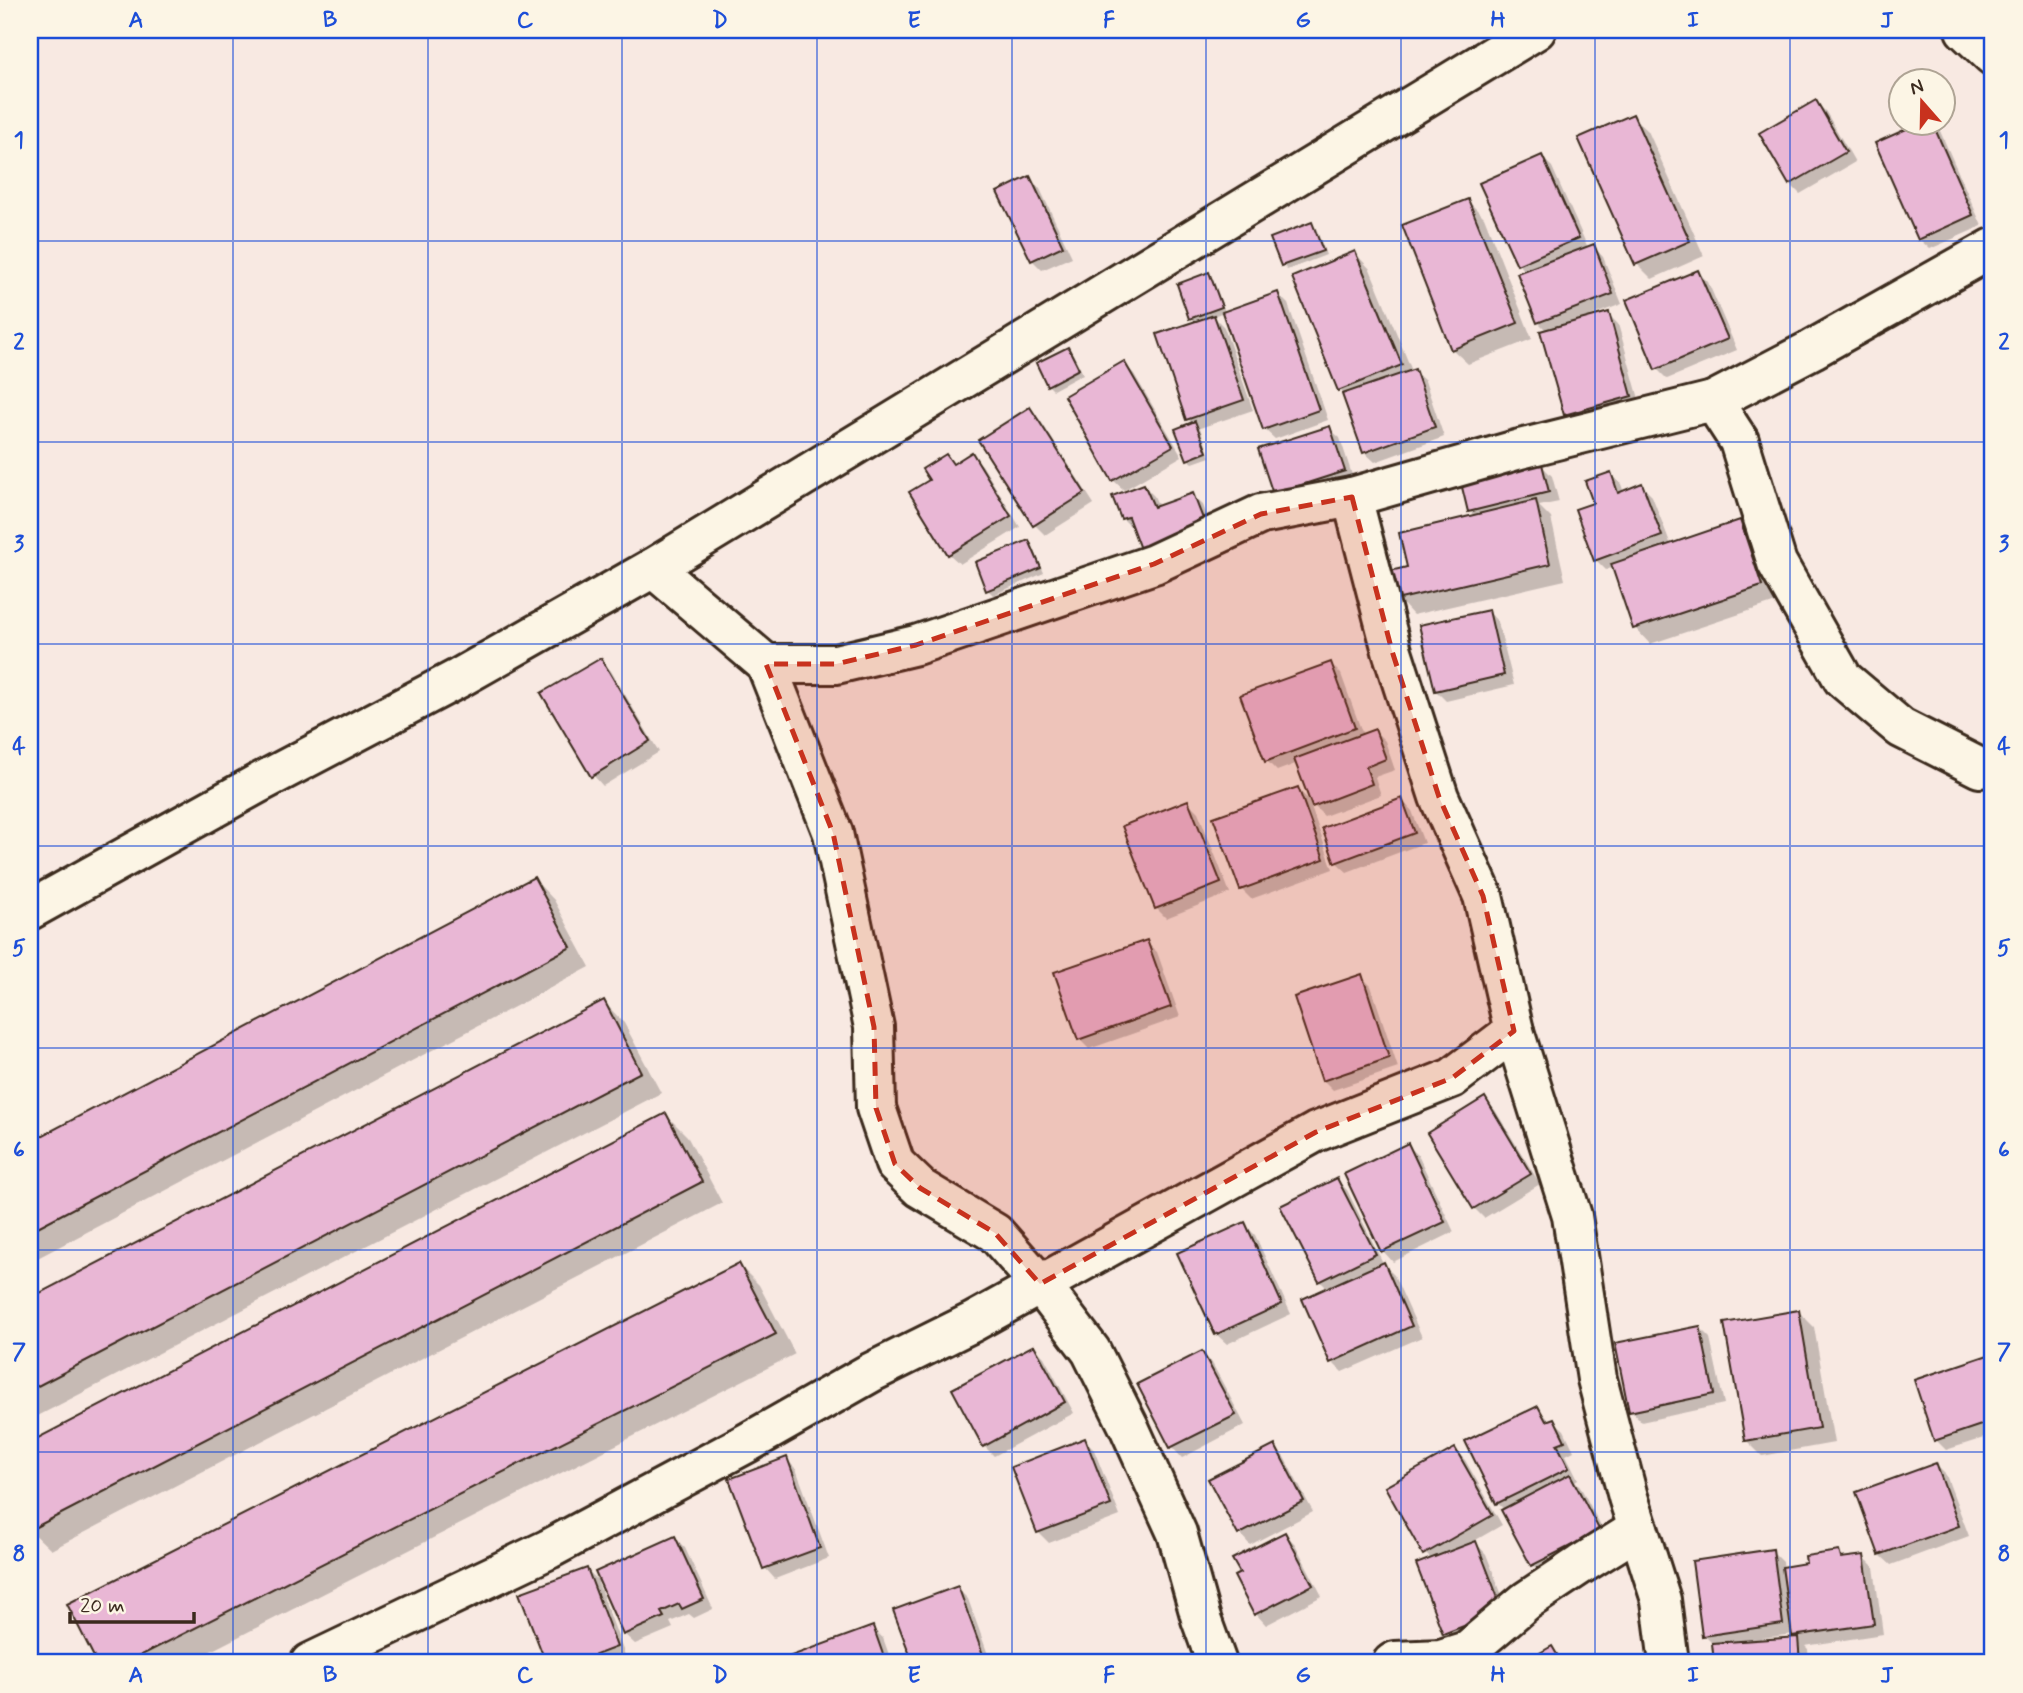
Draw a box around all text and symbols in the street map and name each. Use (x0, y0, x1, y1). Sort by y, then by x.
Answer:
text: A (128, 6, 144, 36)
text: B (323, 6, 338, 36)
text: C (517, 6, 534, 36)
text: D (712, 6, 728, 36)
text: E (907, 6, 921, 36)
text: F (1103, 6, 1115, 36)
text: G (1295, 6, 1311, 36)
text: H (1490, 6, 1506, 36)
text: I (1687, 6, 1699, 36)
text: J (1880, 6, 1894, 36)
north arrow (1886, 66, 1956, 136)
text: N (1906, 74, 1927, 101)
text: 1 (14, 126, 24, 156)
text: 1 (1999, 126, 2009, 156)
text: 2 (13, 328, 25, 358)
text: 2 (1998, 328, 2010, 358)
text: 3 (14, 530, 25, 560)
text: 3 (1999, 530, 2010, 560)
text: 4 (12, 732, 26, 762)
text: 4 (1997, 732, 2011, 762)
text: 5 (12, 934, 26, 964)
text: 5 (1997, 934, 2011, 964)
text: 6 (13, 1136, 25, 1166)
text: 6 (1998, 1136, 2010, 1166)
text: 7 (12, 1338, 26, 1368)
text: 7 (1997, 1338, 2011, 1368)
text: 8 (13, 1540, 25, 1570)
text: 8 (1998, 1540, 2010, 1570)
scale bar (70, 1581, 194, 1625)
text: 20 m (80, 1592, 125, 1620)
text: A (128, 1661, 144, 1691)
text: B (323, 1661, 338, 1691)
text: C (517, 1661, 534, 1691)
text: D (712, 1661, 728, 1691)
text: E (907, 1661, 921, 1691)
text: F (1103, 1661, 1115, 1691)
text: G (1295, 1661, 1311, 1691)
text: H (1490, 1661, 1506, 1691)
text: I (1687, 1661, 1699, 1691)
text: J (1880, 1661, 1894, 1691)

